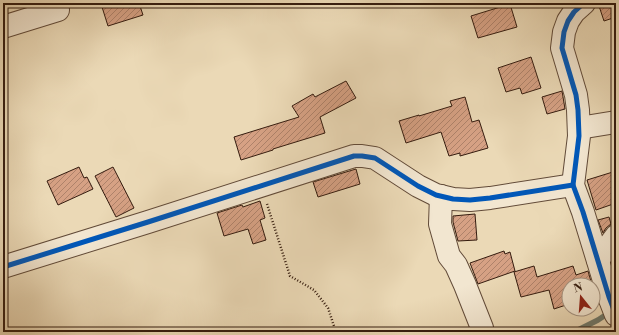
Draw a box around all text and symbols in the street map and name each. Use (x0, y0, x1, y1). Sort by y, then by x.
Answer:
north arrow (561, 277, 601, 317)
text: N (572, 280, 585, 296)

